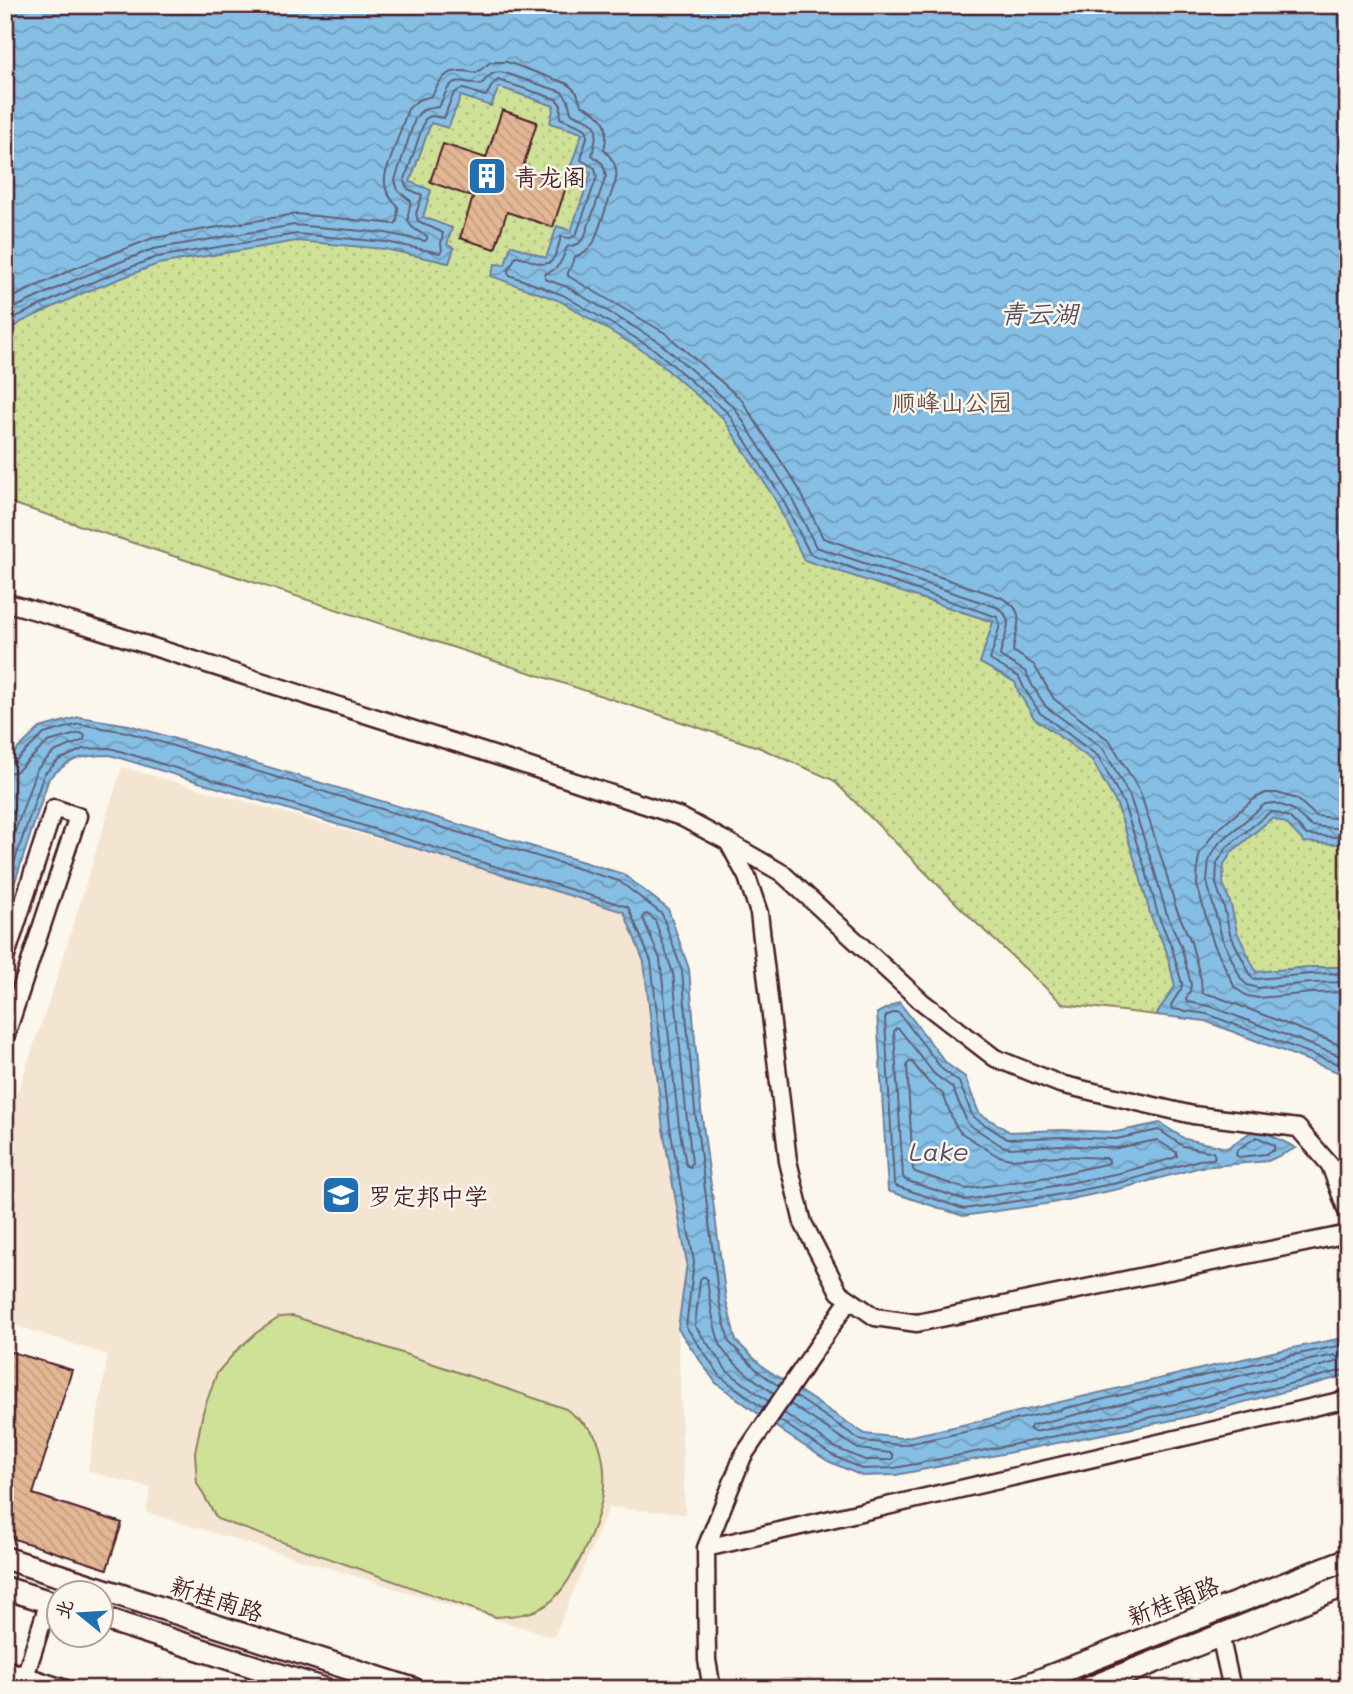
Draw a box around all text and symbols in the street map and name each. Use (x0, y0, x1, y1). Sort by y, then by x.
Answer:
building icon: 青龙阁 (466, 155, 508, 197)
place label: 青龙阁 (514, 161, 586, 192)
water label: 青云湖 (1000, 296, 1081, 330)
park label: 顺峰山公园 (892, 386, 1012, 417)
water label: Lake (909, 1134, 969, 1168)
school or university icon: 罗定邦中学 (320, 1174, 362, 1216)
place label: 罗定邦中学 (368, 1180, 488, 1211)
street label: 新桂南路 (167, 1568, 267, 1628)
street label: 新桂南路 (1123, 1568, 1223, 1632)
north arrow (46, 1578, 116, 1648)
text: 北 (49, 1596, 78, 1621)

